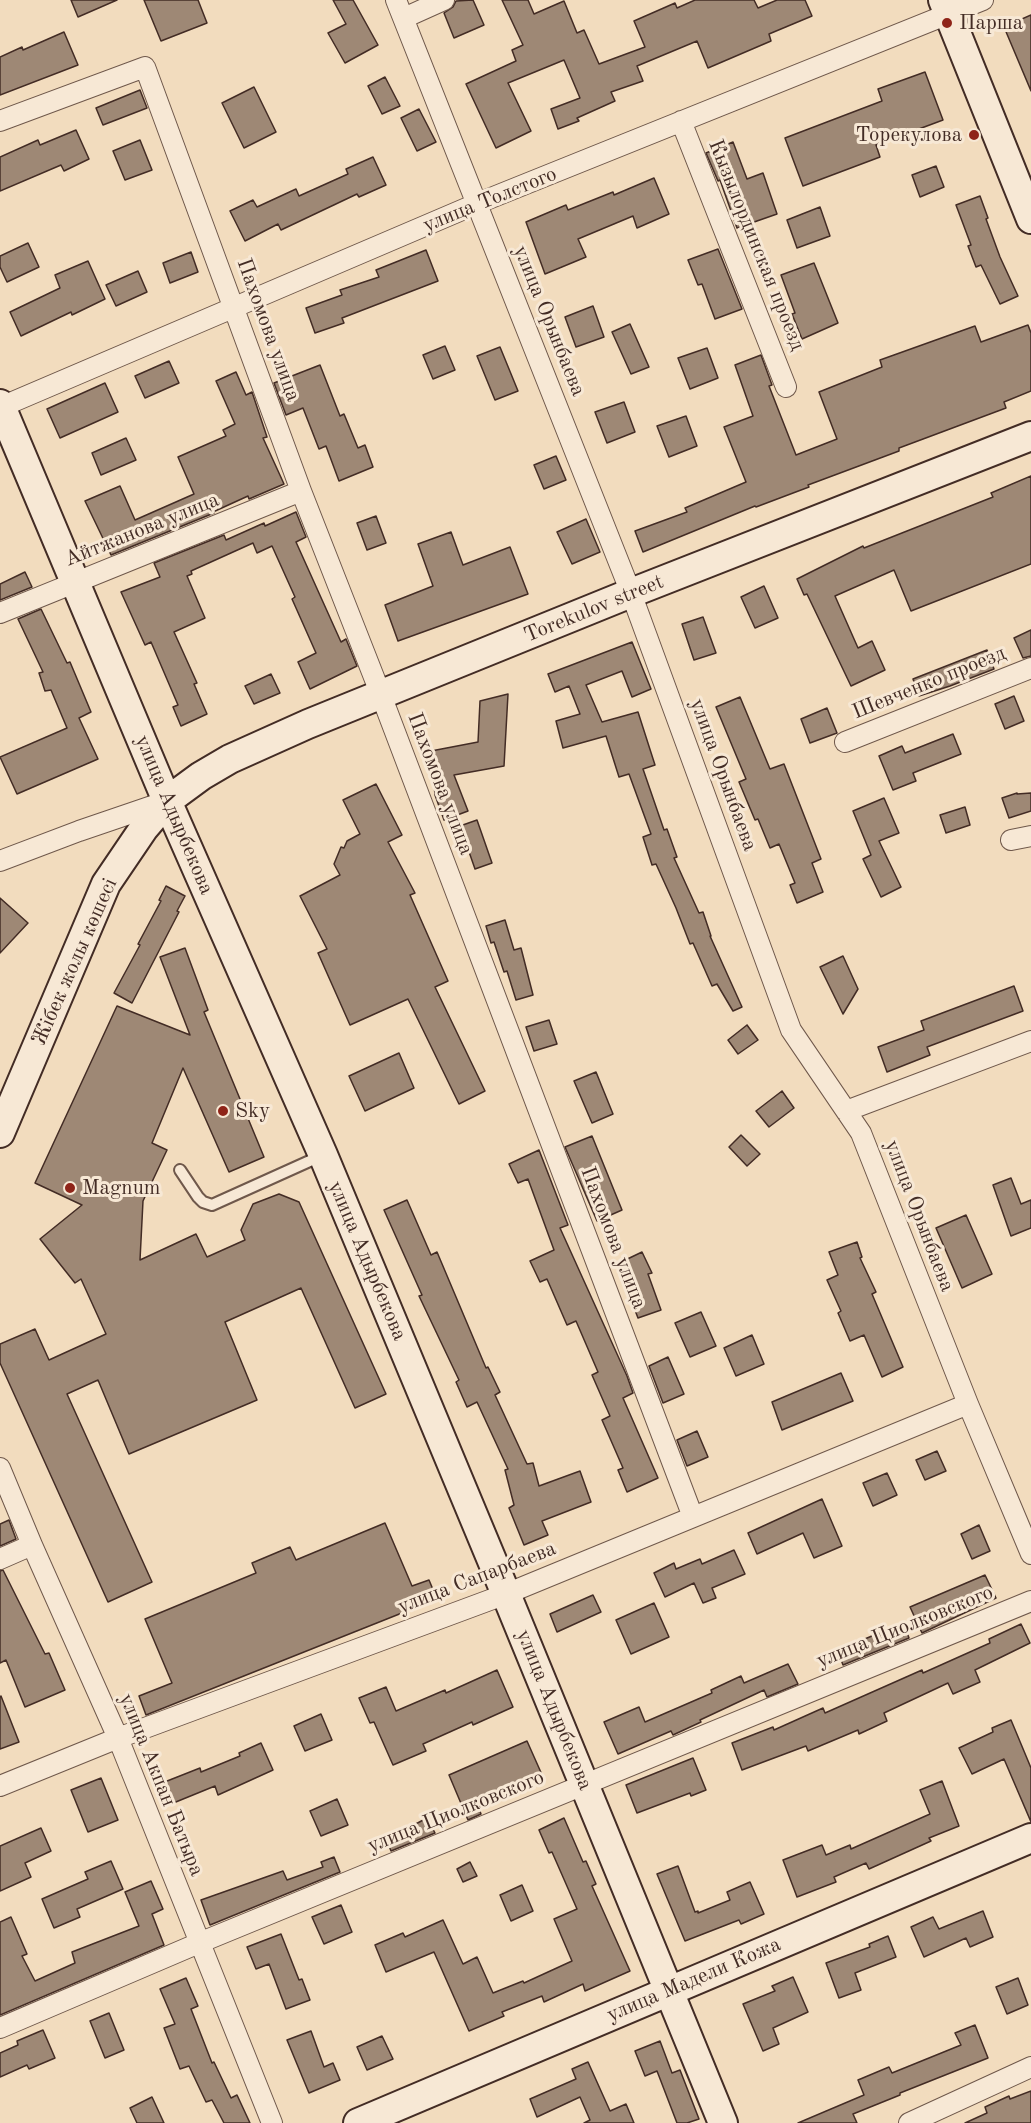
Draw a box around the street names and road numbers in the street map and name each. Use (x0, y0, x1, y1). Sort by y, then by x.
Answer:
street label: Кызылординская проезд (702, 136, 810, 354)
street label: улица Толстого (419, 162, 561, 238)
street label: улица Орынбаева (507, 242, 591, 400)
street label: Пахомова улица (230, 255, 306, 405)
street label: Айтжанова улица (61, 487, 223, 573)
street label: Torekulov street (521, 570, 667, 648)
street label: Шевченко проезд (849, 641, 1009, 725)
street label: улица Орынбаева (684, 695, 762, 855)
street label: Пахомова улица (401, 709, 479, 859)
street label: улица Адырбекова (129, 731, 219, 899)
street label: Жібек жолы көшесі (27, 874, 123, 1050)
street label: улица Орынбаева (879, 1137, 959, 1295)
street label: Пахомова улица (574, 1163, 652, 1313)
street label: улица Адырбекова (322, 1177, 412, 1345)
street label: улица Сапарбаева (394, 1536, 560, 1620)
street label: улица Циолковского (813, 1580, 997, 1674)
street label: улица Адырбекова (510, 1626, 598, 1794)
street label: улица Акпан Батыра (113, 1690, 209, 1880)
street label: улица Циолковского (364, 1765, 548, 1859)
street label: улица Мадели Кожа (603, 1932, 785, 2028)

